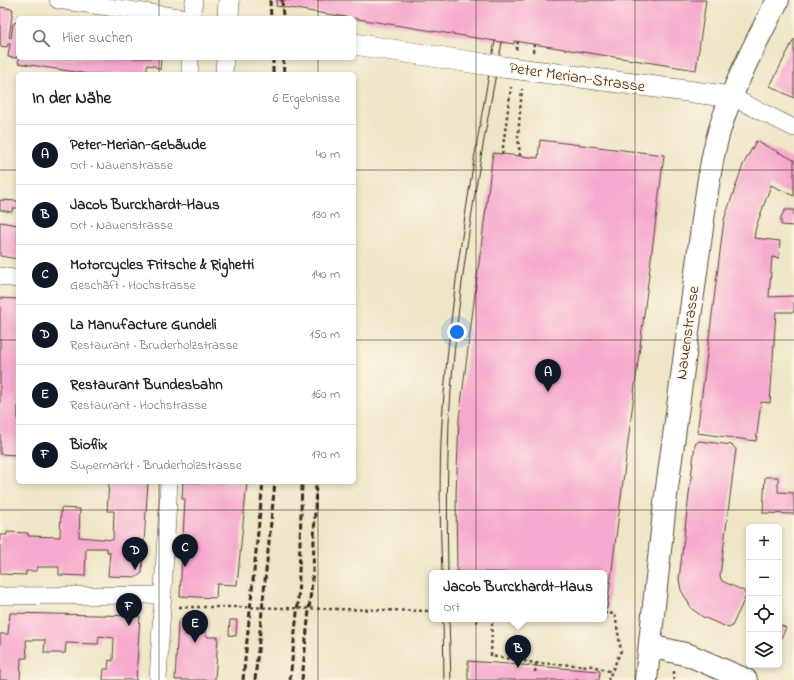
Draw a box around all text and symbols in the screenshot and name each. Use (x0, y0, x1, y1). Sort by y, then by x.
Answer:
search box (16, 16, 356, 60)
icon: search (30, 27, 52, 49)
text: Hier suchen (62, 27, 133, 49)
street label: Peter Merian-Strasse (508, 57, 647, 100)
text: In der Nähe (32, 86, 111, 111)
text: 6 Ergebnisse (273, 89, 340, 108)
text: Peter-Merian-Gebäude (70, 134, 206, 156)
text: A (41, 145, 49, 164)
text: 40 m (316, 145, 340, 164)
text: Ort · Nauenstrasse (70, 156, 173, 175)
text: Jacob Burckhardt-Haus (70, 194, 220, 216)
text: B (41, 205, 49, 224)
text: 130 m (312, 205, 340, 224)
text: Ort · Nauenstrasse (70, 216, 173, 235)
text: Motorcycles Fritsche & Righetti (70, 254, 254, 276)
text: C (41, 265, 49, 284)
text: 140 m (312, 265, 340, 284)
text: Geschäft · Hochstrasse (70, 276, 196, 295)
street label: Nauenstrasse (670, 284, 707, 381)
text: La Manufacture Gundeli (70, 314, 217, 336)
your location (447, 322, 467, 342)
text: D (40, 325, 50, 344)
text: 150 m (309, 325, 340, 344)
text: Restaurant · Bruderholzstrasse (70, 336, 238, 355)
pin: A (535, 359, 561, 392)
text: Restaurant Bundesbahn (70, 374, 223, 396)
text: E (41, 385, 49, 404)
text: 160 m (311, 385, 340, 404)
text: Restaurant · Hochstrasse (70, 396, 207, 415)
text: Bioflix (70, 434, 108, 456)
text: F (41, 445, 49, 464)
text: 170 m (312, 445, 340, 464)
text: Supermarkt · Bruderholzstrasse (70, 456, 242, 475)
map controls (746, 524, 782, 668)
button: + (746, 524, 782, 560)
pin: C (172, 534, 198, 567)
pin: D (122, 537, 148, 570)
button: − (746, 560, 782, 596)
popup (429, 570, 607, 622)
text: Jacob Burckhardt-Haus (443, 576, 593, 598)
pin: F (116, 593, 142, 626)
button: locate (746, 596, 782, 632)
text: Ort (443, 598, 460, 617)
pin: E (182, 610, 208, 643)
button: layers (746, 632, 782, 668)
pin: B (505, 635, 531, 668)

